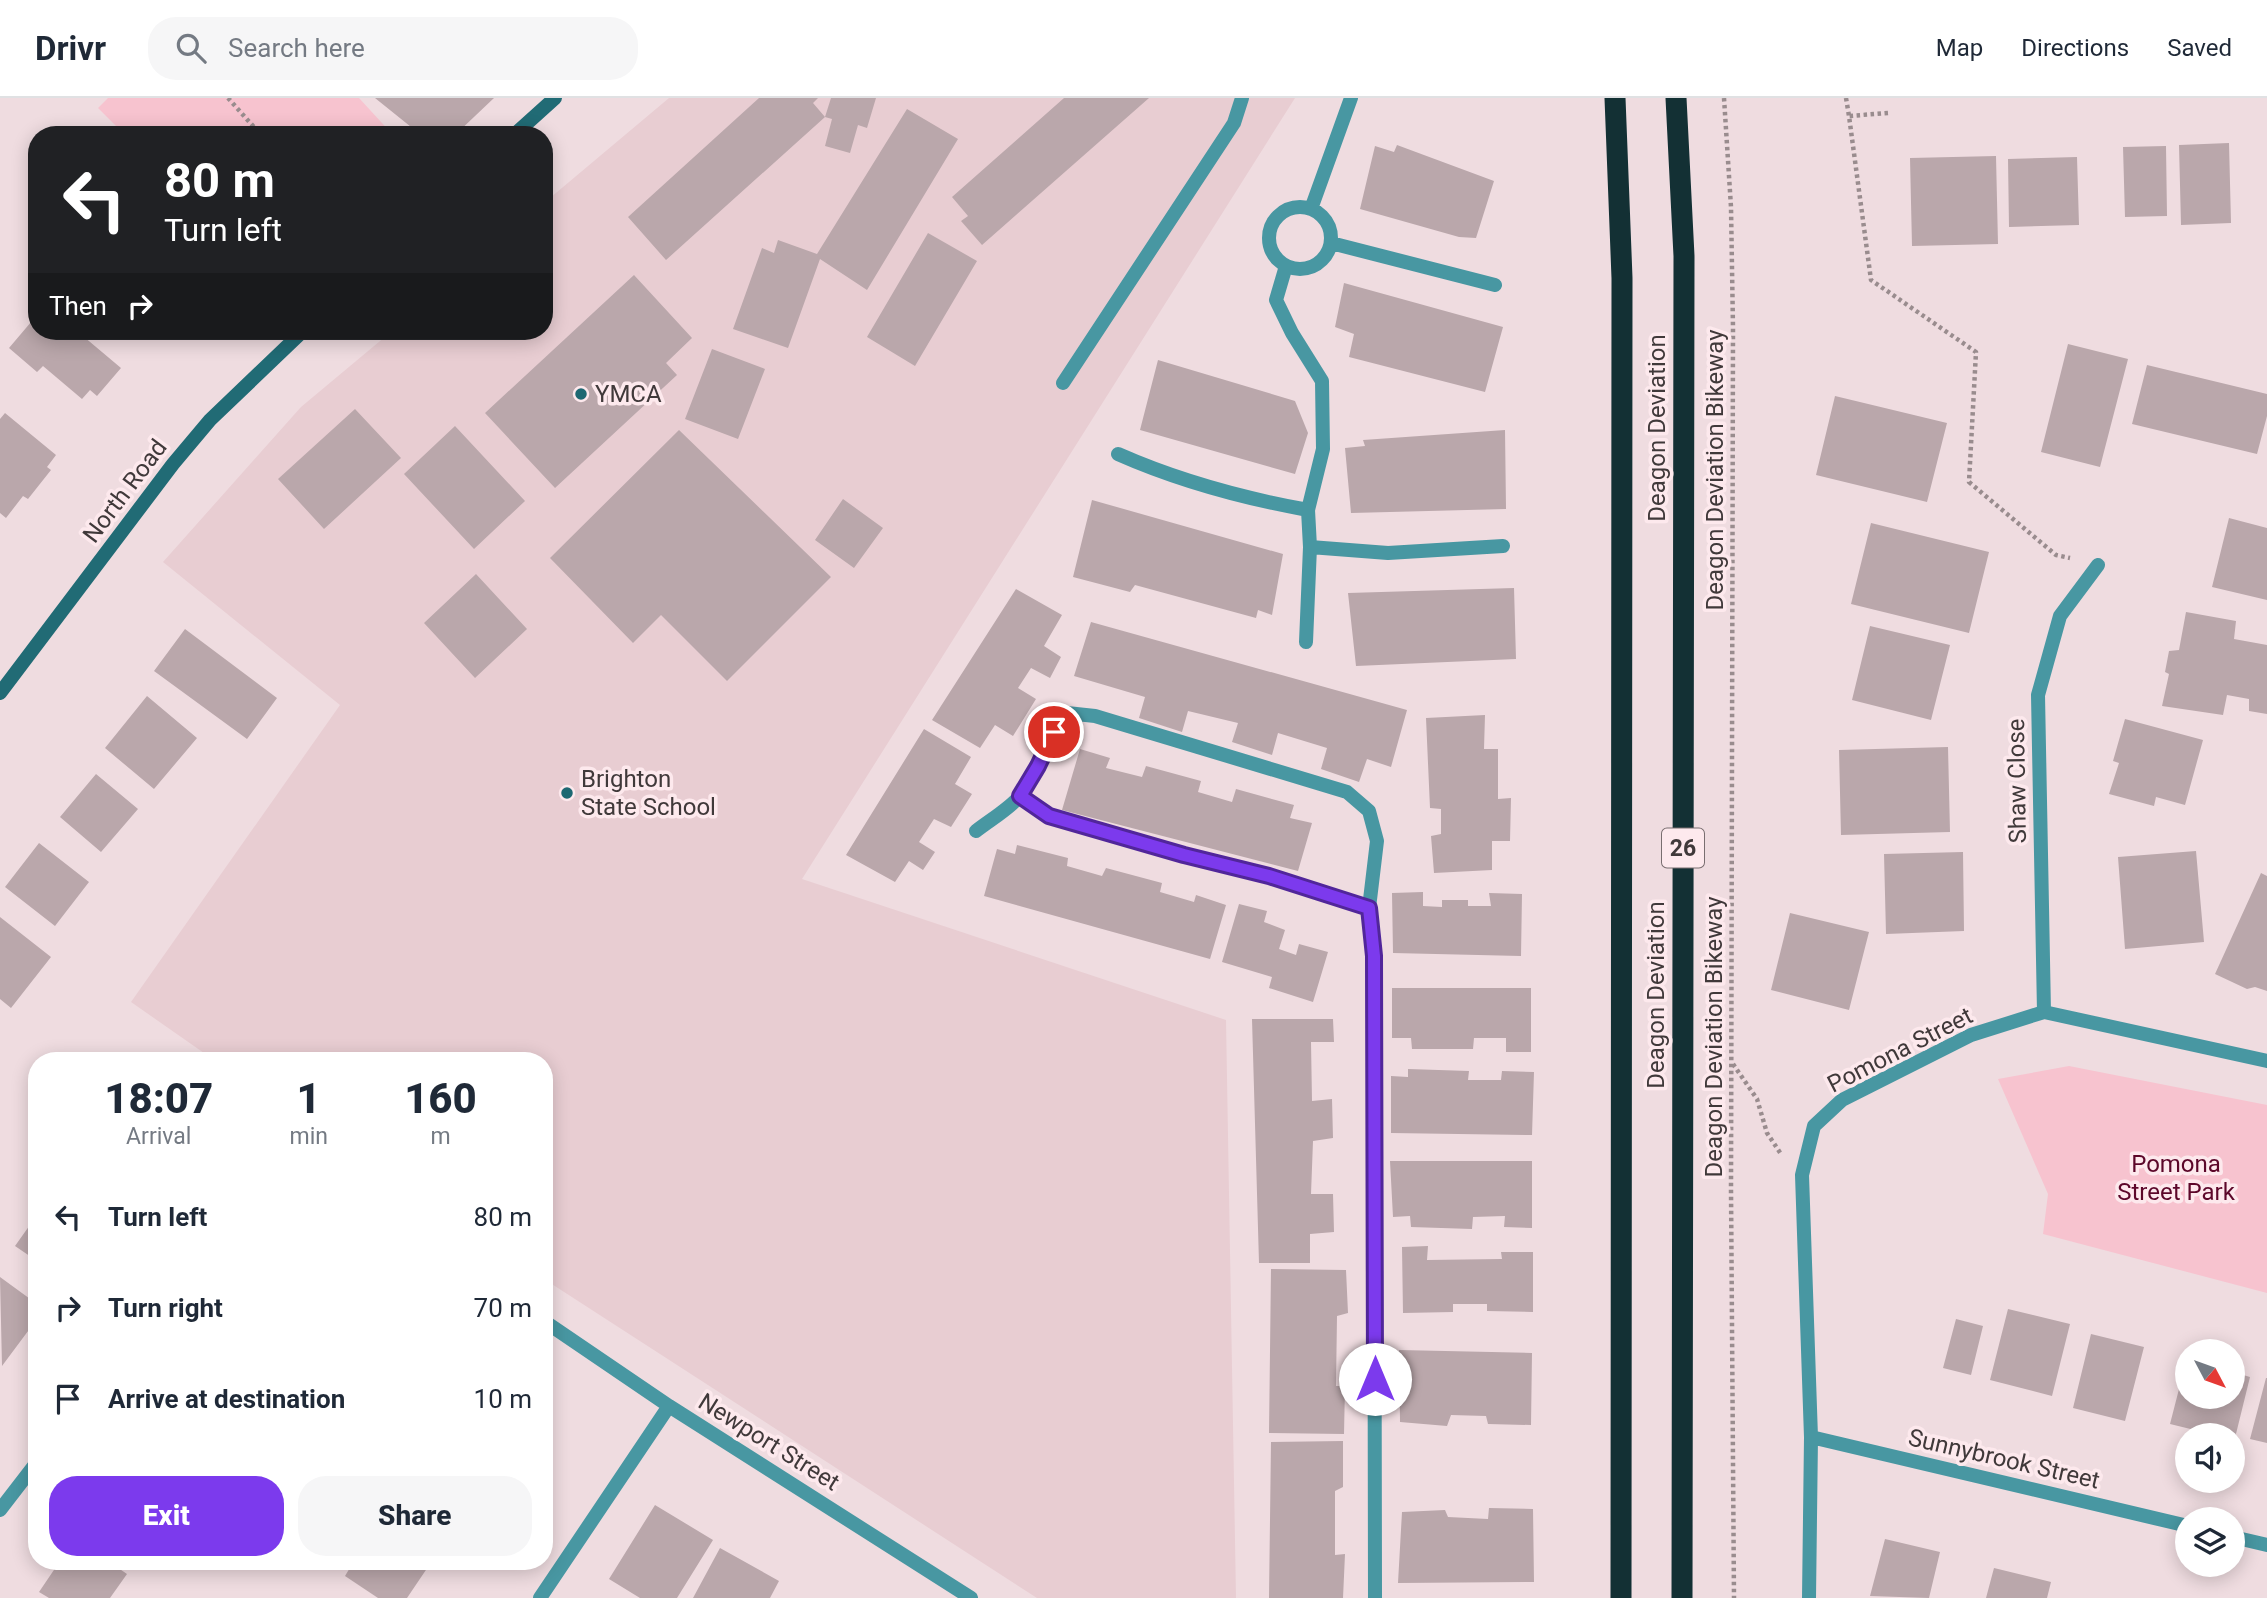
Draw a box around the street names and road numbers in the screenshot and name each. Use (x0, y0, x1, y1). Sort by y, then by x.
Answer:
street label: Deagon Deviation Bikeway (1701, 329, 1729, 611)
street label: Deagon Deviation (1643, 334, 1671, 522)
street label: North Road (77, 434, 173, 548)
street label: Shaw Close (2002, 718, 2032, 844)
road number: 26 (1662, 828, 1704, 868)
street label: Deagon Deviation Bikeway (1700, 896, 1728, 1178)
street label: Deagon Deviation (1642, 901, 1670, 1089)
street label: Pomona Street (1823, 1001, 1977, 1099)
street label: Newport Street (693, 1387, 845, 1497)
street label: Sunnybrook Street (1906, 1423, 2103, 1495)

